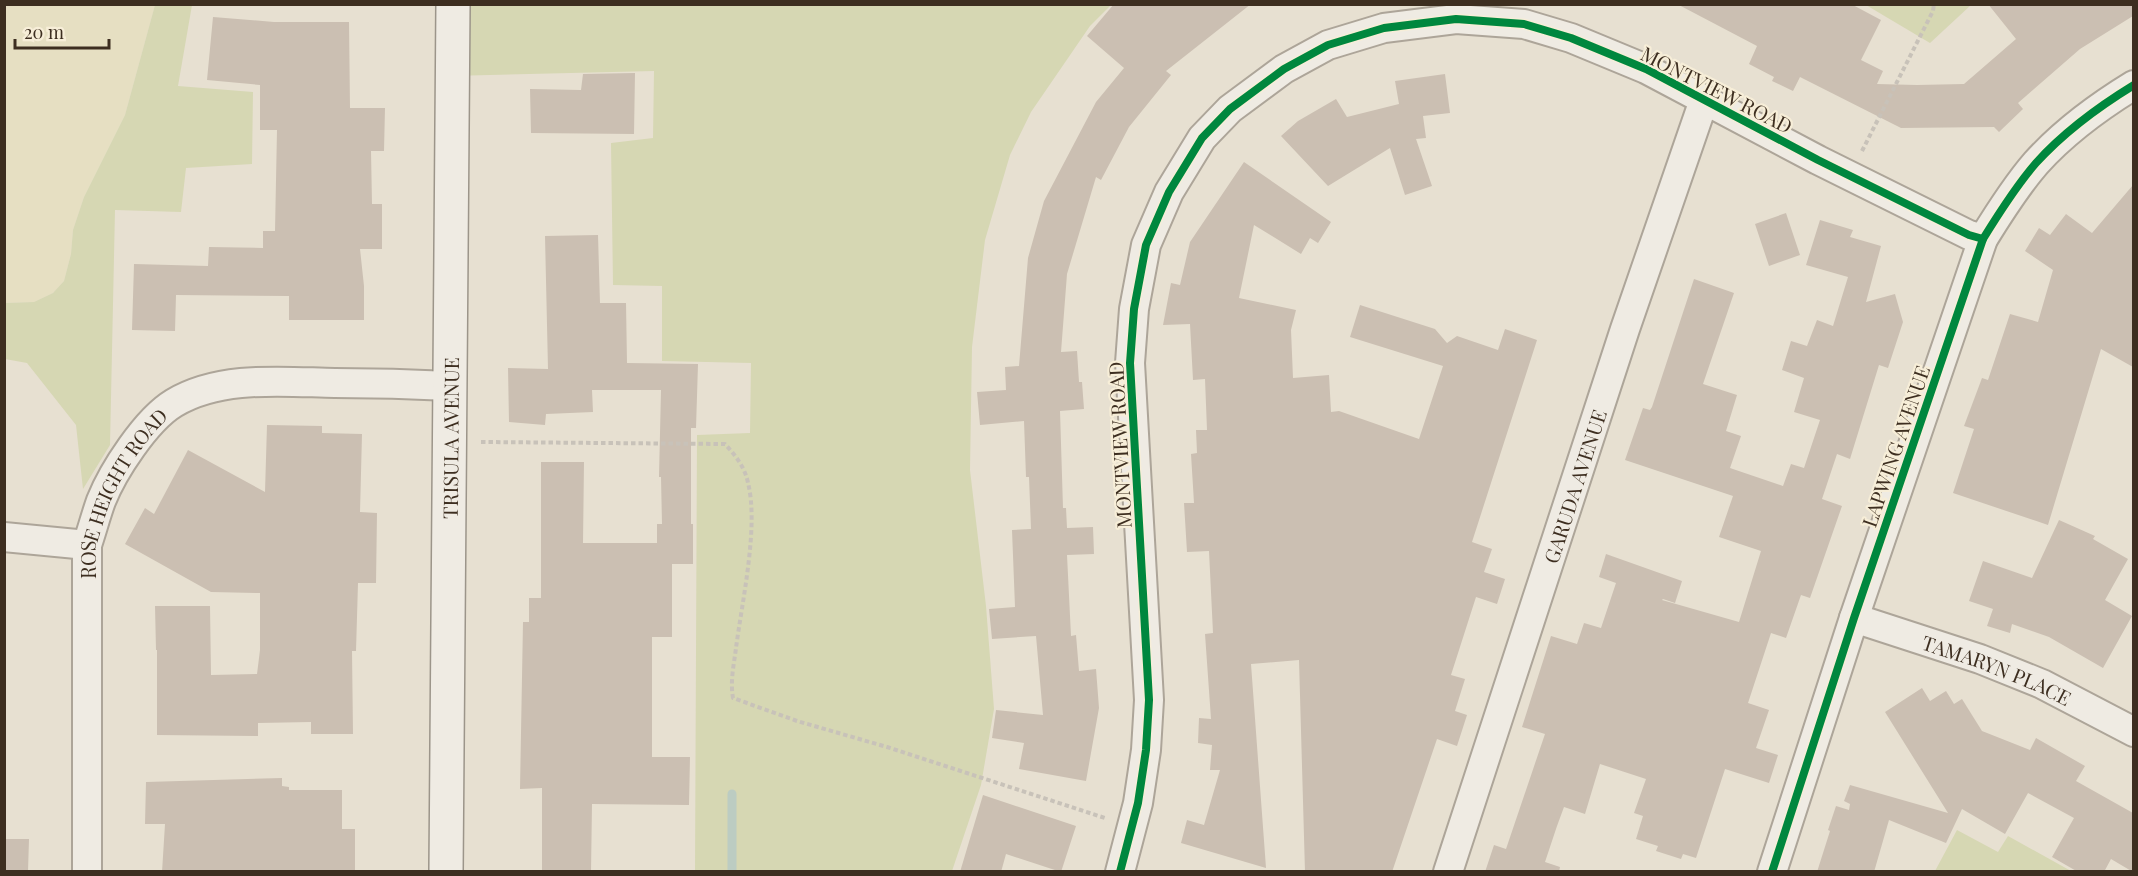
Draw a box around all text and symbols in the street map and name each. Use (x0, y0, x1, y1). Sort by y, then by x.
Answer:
scale bar (15, 12, 110, 50)
text: 20 m (24, 20, 64, 44)
street label: MONTVIEW ROAD (1637, 39, 1797, 139)
street label: TRISULA AVENUE (435, 357, 464, 519)
street label: MONTVIEW ROAD (1101, 361, 1137, 529)
street label: LAPWING AVENUE (1855, 362, 1935, 530)
street label: ROSE HEIGHT ROAD (74, 401, 172, 579)
street label: GARUDA AVENUE (1536, 406, 1611, 566)
street label: TAMARYN PLACE (1919, 628, 2076, 711)

